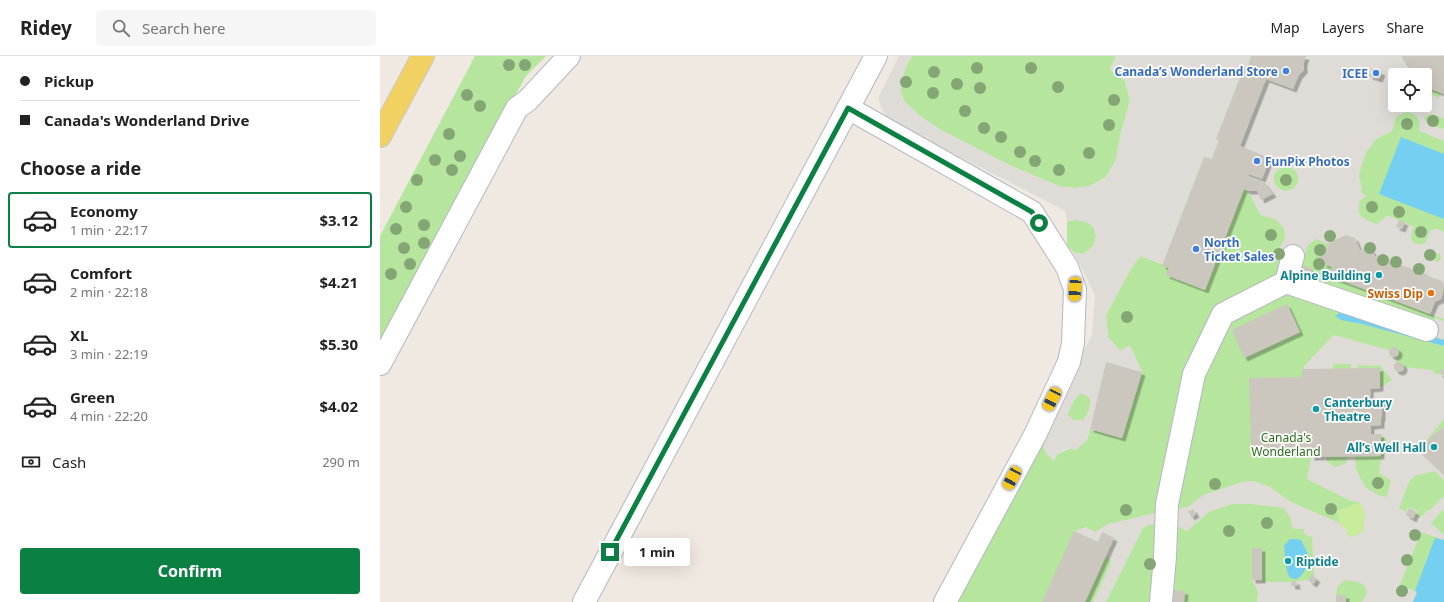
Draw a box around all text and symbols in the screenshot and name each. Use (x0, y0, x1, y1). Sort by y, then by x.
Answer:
search box (96, 10, 376, 46)
text: Ridey (20, 15, 72, 41)
icon: search (110, 17, 132, 39)
text: Search here (142, 18, 225, 38)
text: Map (1271, 18, 1300, 37)
text: Layers (1322, 18, 1364, 37)
text: Share (1386, 18, 1424, 37)
place label: Canada’s Wonderland Store (1114, 63, 1278, 80)
place label: ICEE (1342, 65, 1368, 82)
marker: Canada’s Wonderland Store (1281, 66, 1291, 76)
marker: ICEE (1371, 68, 1381, 78)
map controls (1388, 68, 1432, 112)
button: locate (1388, 68, 1432, 112)
text: Pickup (44, 71, 94, 91)
text: Canada's Wonderland Drive (44, 110, 249, 130)
place label: FunPix Photos (1265, 153, 1350, 170)
text: Choose a ride (20, 156, 141, 180)
marker: FunPix Photos (1252, 156, 1262, 166)
text: Economy (70, 201, 138, 221)
icon: car (22, 202, 58, 238)
text: $3.12 (319, 210, 358, 230)
route start (1030, 214, 1048, 232)
text: 1 min · 22:17 (70, 221, 148, 239)
place label: North Ticket Sales (1204, 234, 1274, 265)
marker: North Ticket Sales (1191, 244, 1201, 254)
text: Comfort (70, 263, 132, 283)
icon: car (22, 264, 58, 300)
place label: Alpine Building (1280, 267, 1371, 284)
marker: Alpine Building (1374, 270, 1384, 280)
text: $4.21 (319, 272, 358, 292)
car (1068, 277, 1082, 301)
text: 2 min · 22:18 (70, 283, 148, 301)
place label: Swiss Dip (1367, 285, 1423, 302)
marker: Swiss Dip (1426, 288, 1436, 298)
text: XL (70, 325, 88, 345)
icon: car (22, 326, 58, 362)
text: $5.30 (319, 334, 358, 354)
text: 3 min · 22:19 (70, 345, 148, 363)
car (1041, 386, 1063, 412)
text: Green (70, 387, 115, 407)
icon: car (22, 388, 58, 424)
place label: Canterbury Theatre (1324, 394, 1392, 425)
text: $4.02 (319, 396, 358, 416)
marker: Canterbury Theatre (1311, 404, 1321, 414)
text: 4 min · 22:20 (70, 407, 148, 425)
park label: Canada's Wonderland (1251, 429, 1321, 460)
place label: All’s Well Hall (1347, 439, 1426, 456)
marker: All’s Well Hall (1429, 442, 1439, 452)
icon: cash (20, 451, 42, 473)
text: Cash (52, 452, 86, 472)
text: 290 m (322, 453, 360, 471)
car (1001, 465, 1023, 491)
callout: 1 min (624, 538, 690, 566)
route end (601, 543, 619, 561)
text: 1 min (639, 543, 675, 561)
button: Confirm (20, 548, 360, 594)
place label: Riptide (1296, 553, 1339, 570)
marker: Riptide (1283, 556, 1293, 566)

